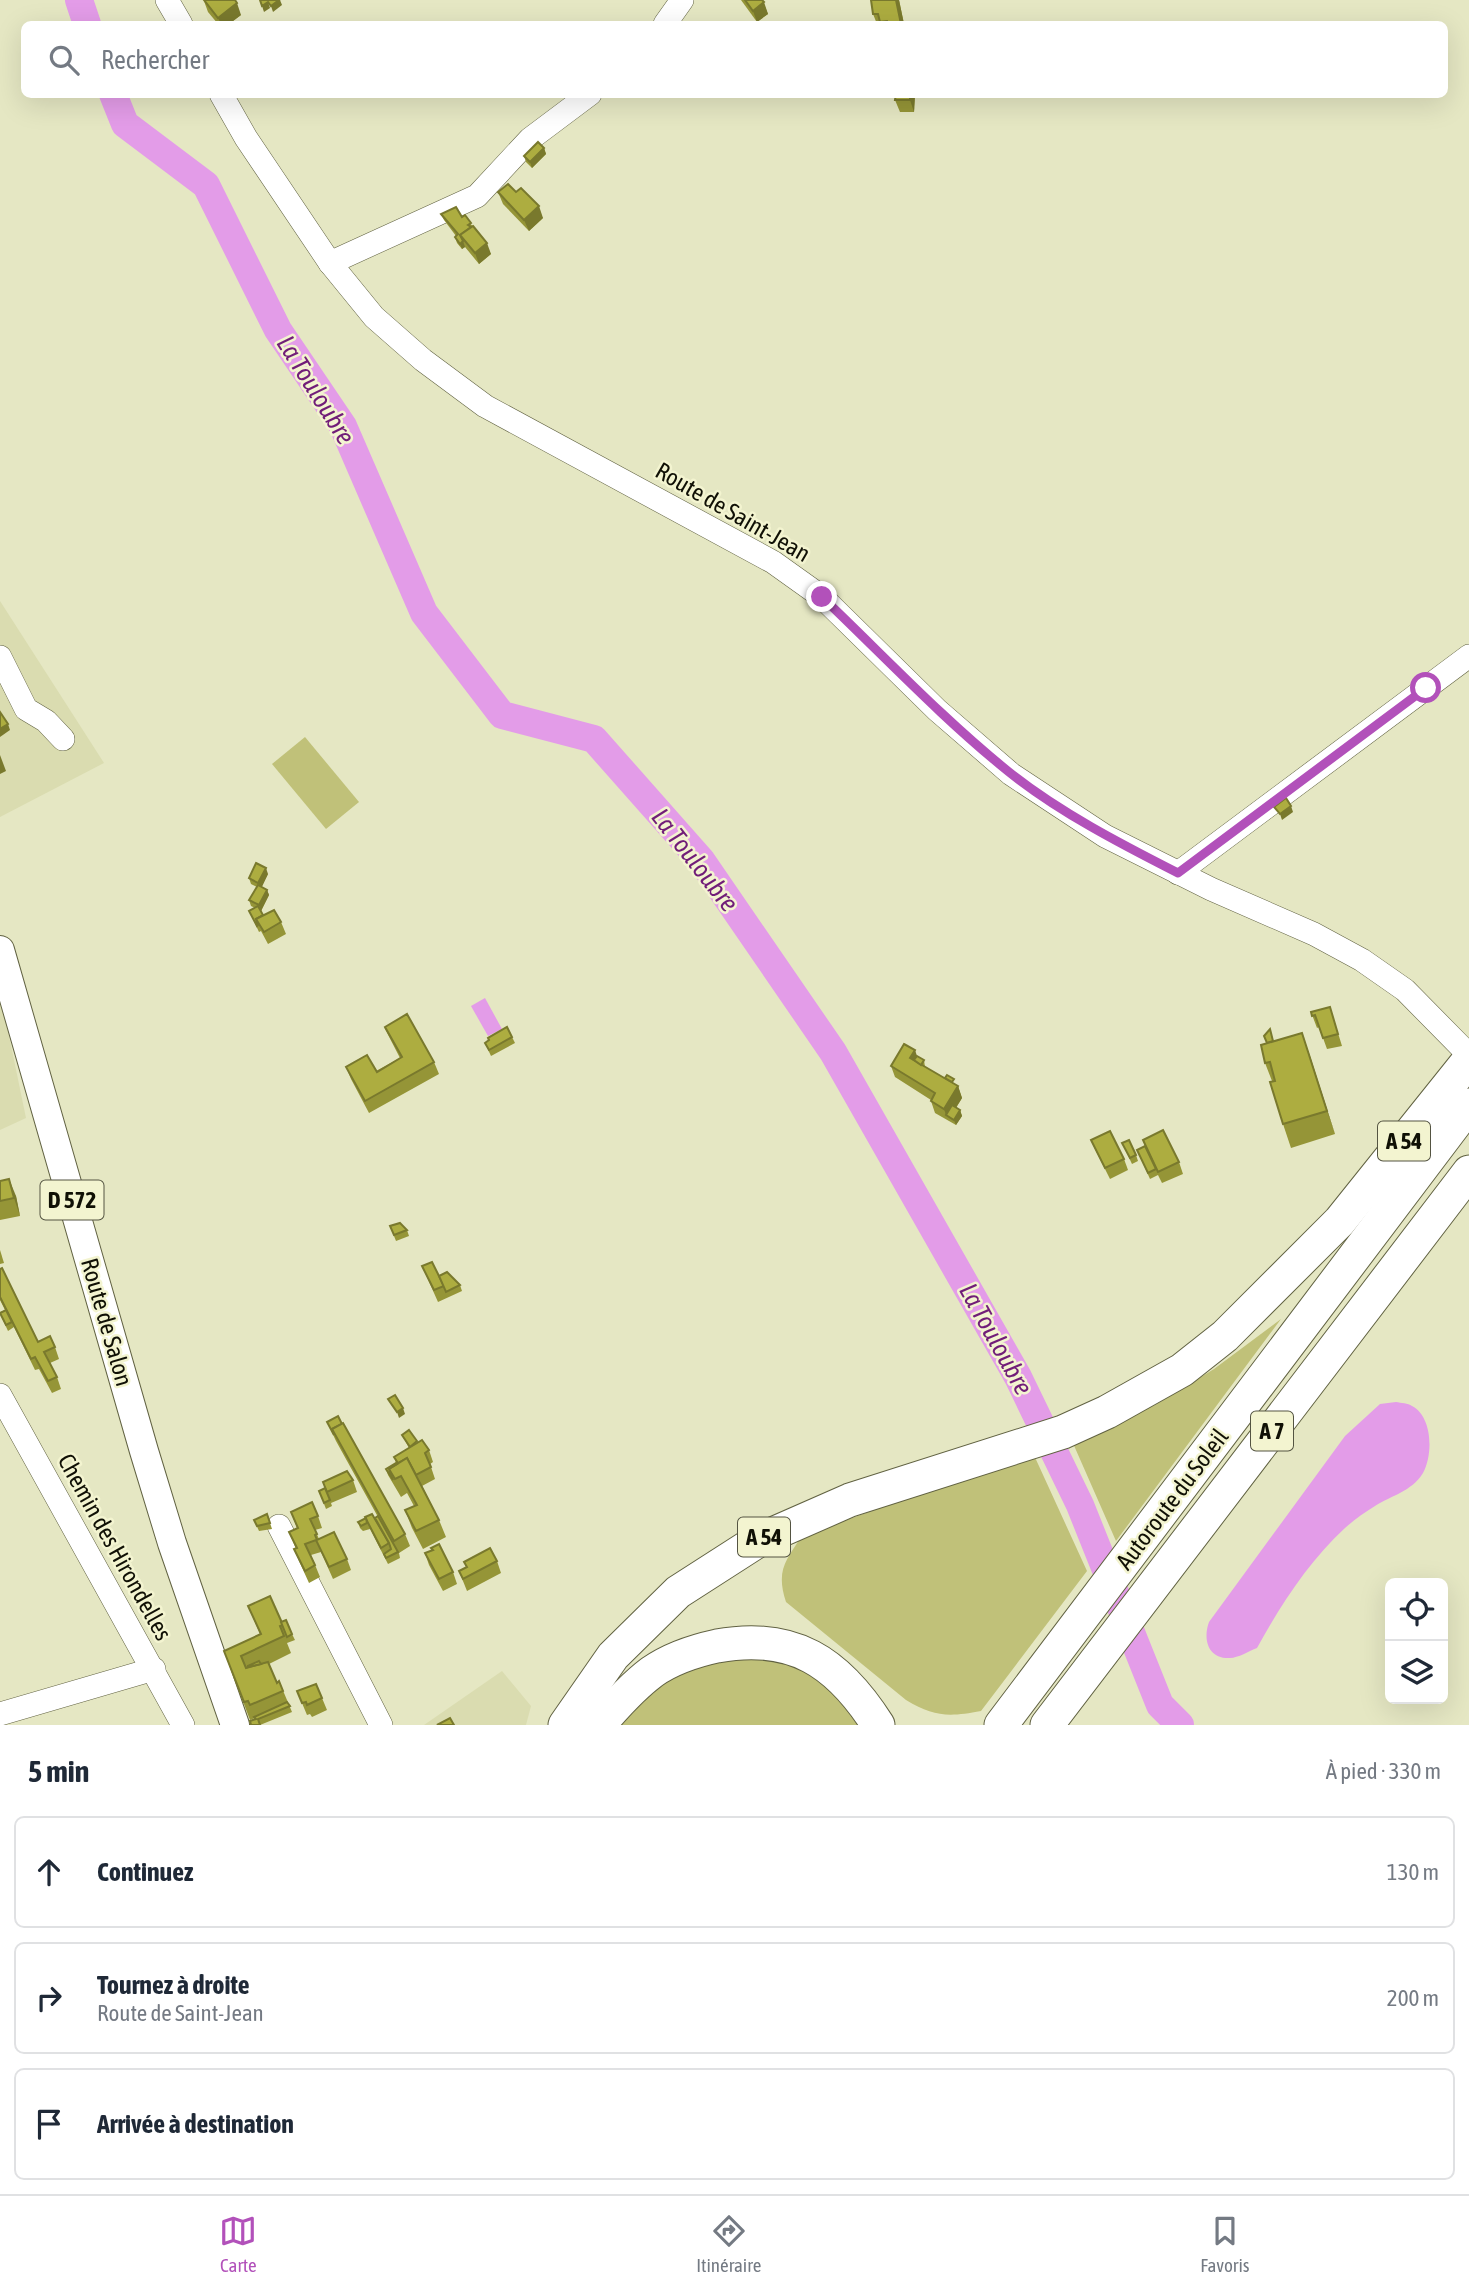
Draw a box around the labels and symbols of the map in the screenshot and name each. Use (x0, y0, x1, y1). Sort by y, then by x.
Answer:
water label: La Touloubre (271, 330, 361, 450)
street label: Route de Saint-Jean (651, 457, 815, 567)
route end (806, 581, 837, 612)
route start (1410, 672, 1441, 703)
water label: La Touloubre (645, 802, 745, 918)
road number: A 54 (1378, 1122, 1430, 1160)
road number: D 572 (41, 1180, 104, 1219)
street label: Route de Salon (76, 1255, 138, 1389)
water label: La Touloubre (953, 1278, 1039, 1400)
road number: A 7 (1251, 1412, 1293, 1450)
street label: Autoroute du Soleil (1110, 1423, 1234, 1574)
street label: Chemin des Hirondelles (53, 1449, 177, 1645)
road number: A 54 (738, 1518, 790, 1556)

